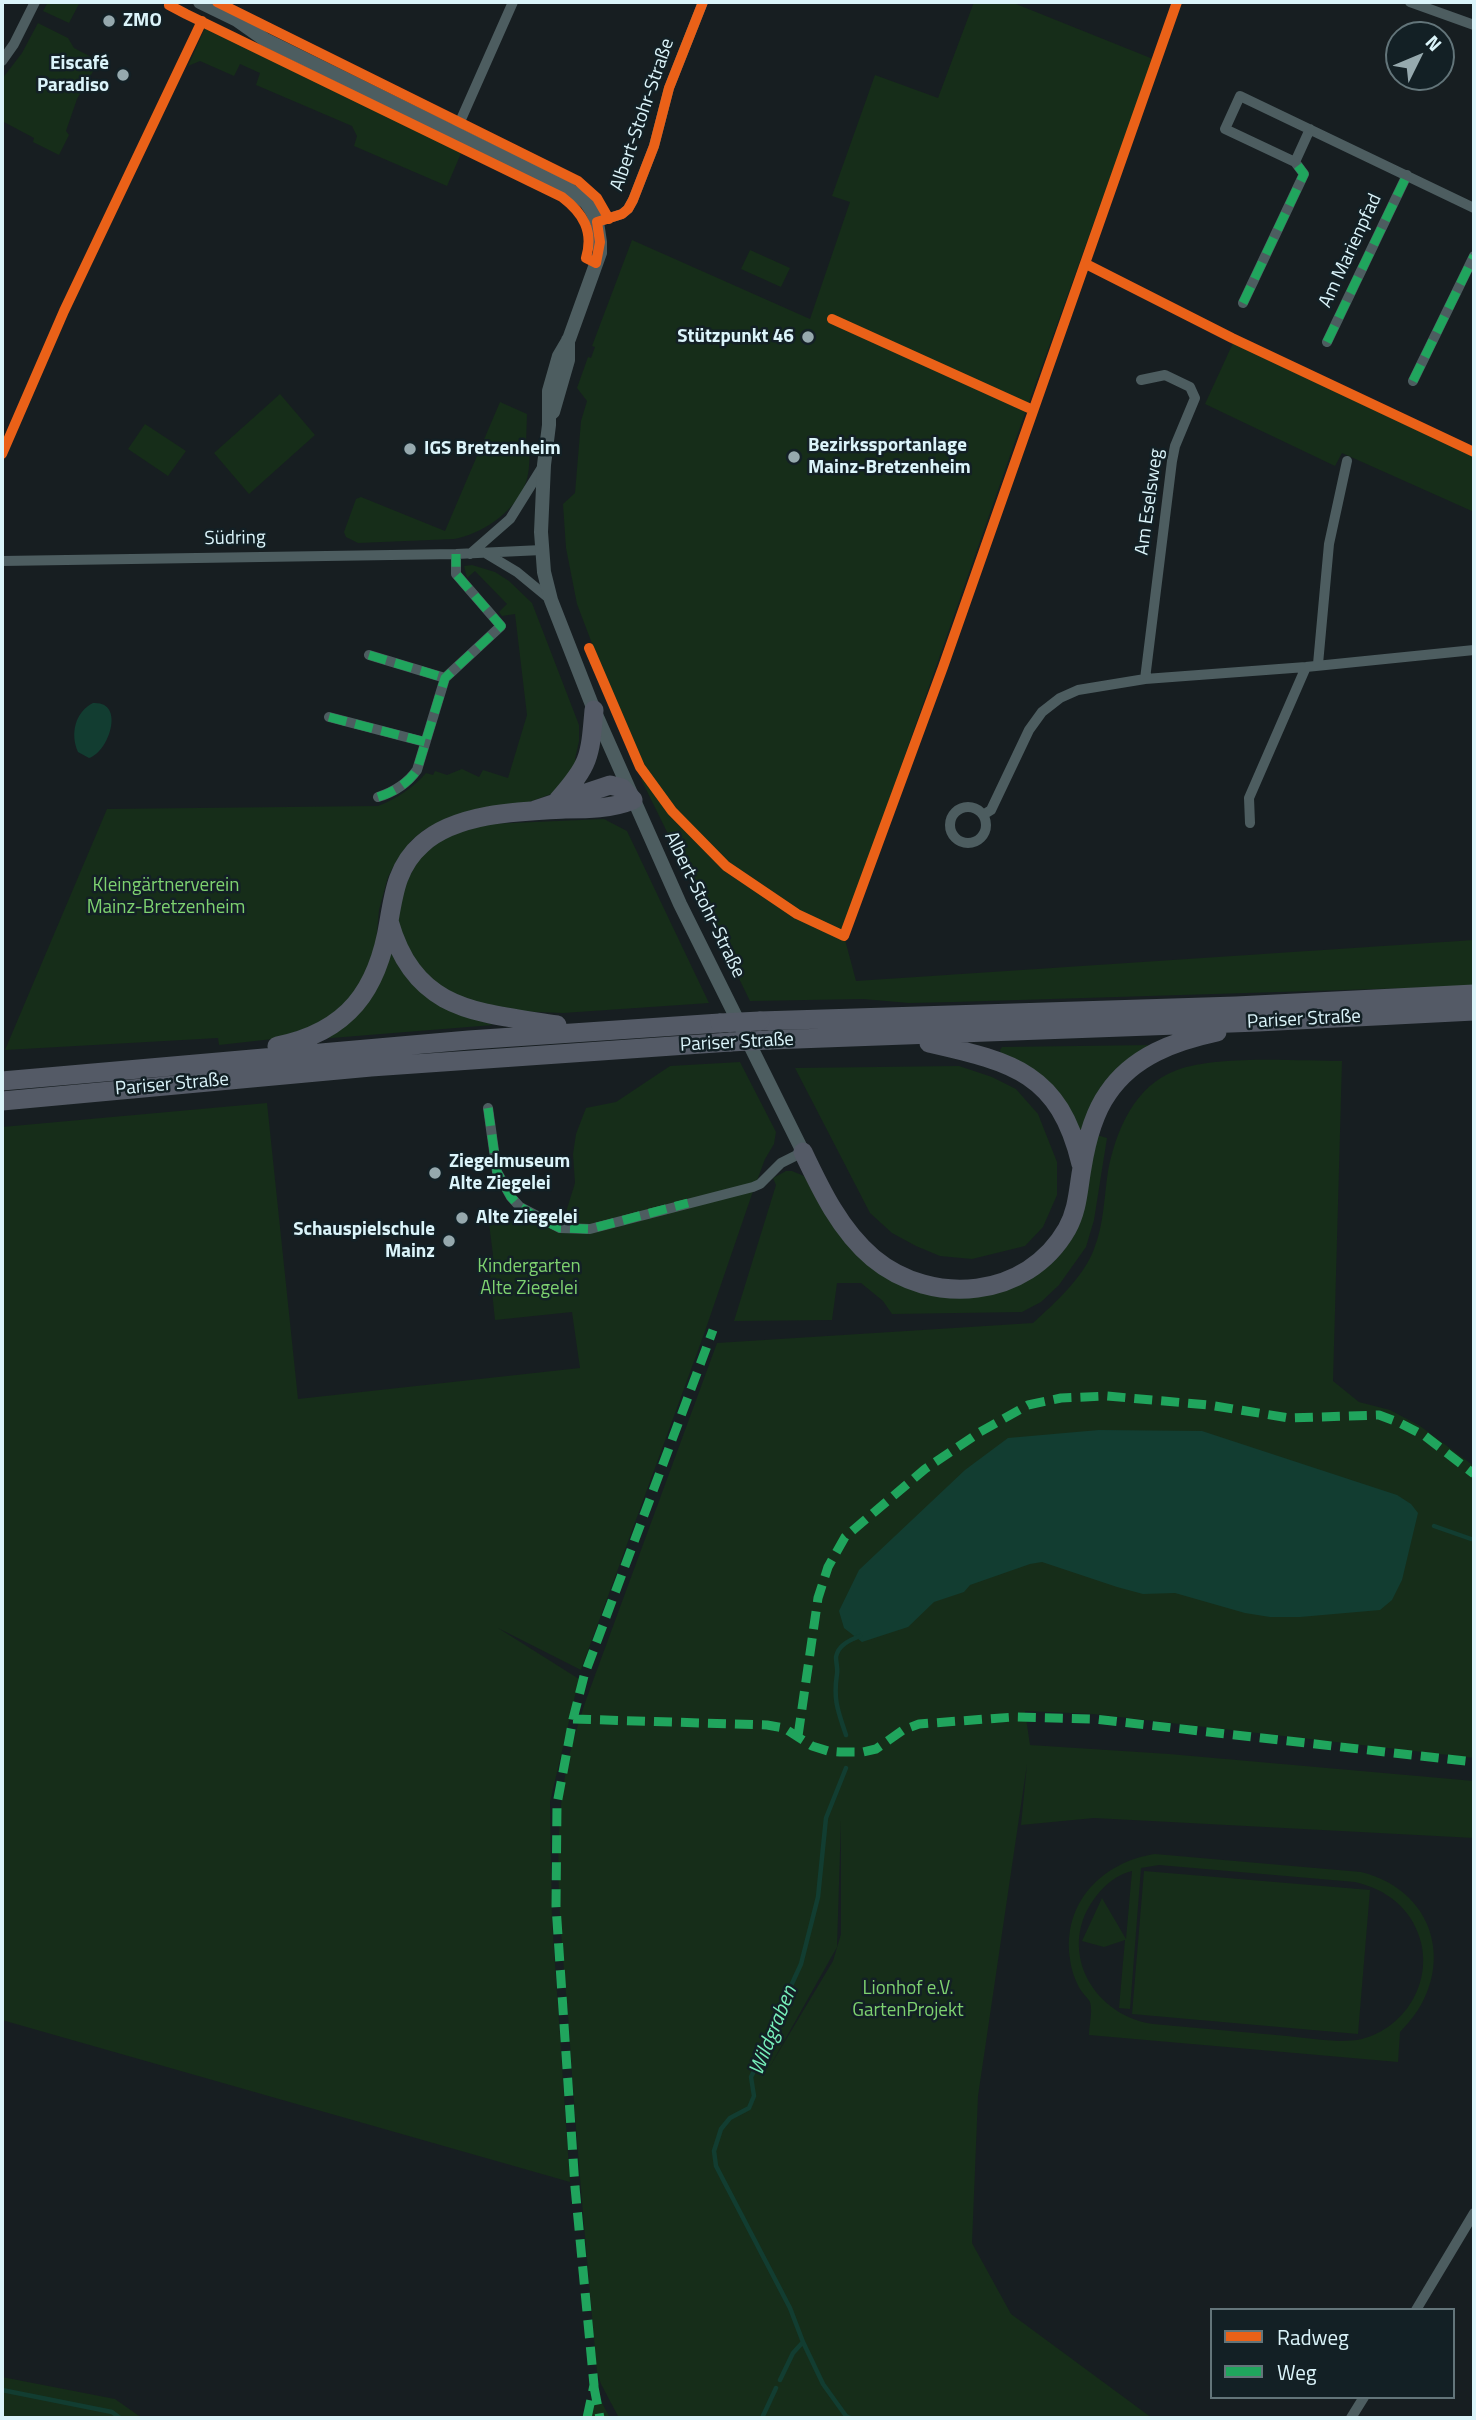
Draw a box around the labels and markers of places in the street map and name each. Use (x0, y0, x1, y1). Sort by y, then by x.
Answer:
place label: ZMO (123, 10, 162, 32)
marker: ZMO (101, 13, 117, 29)
place label: Eiscafé Paradiso (37, 53, 109, 97)
marker: Eiscafé Paradiso (115, 67, 131, 83)
place label: Stützpunkt 46 (677, 326, 794, 348)
marker: Stützpunkt 46 (800, 329, 816, 345)
place label: Bezirkssportanlage Mainz-Bretzenheim (808, 435, 971, 479)
place label: IGS Bretzenheim (424, 438, 561, 460)
marker: IGS Bretzenheim (402, 441, 418, 457)
marker: Bezirkssportanlage Mainz-Bretzenheim (786, 449, 802, 465)
place label: Ziegelmuseum Alte Ziegelei (449, 1151, 570, 1195)
marker: Ziegelmuseum Alte Ziegelei (427, 1165, 443, 1181)
place label: Alte Ziegelei (476, 1207, 578, 1229)
marker: Alte Ziegelei (454, 1210, 470, 1226)
place label: Schauspielschule Mainz (293, 1219, 435, 1263)
marker: Schauspielschule Mainz (441, 1233, 457, 1249)

